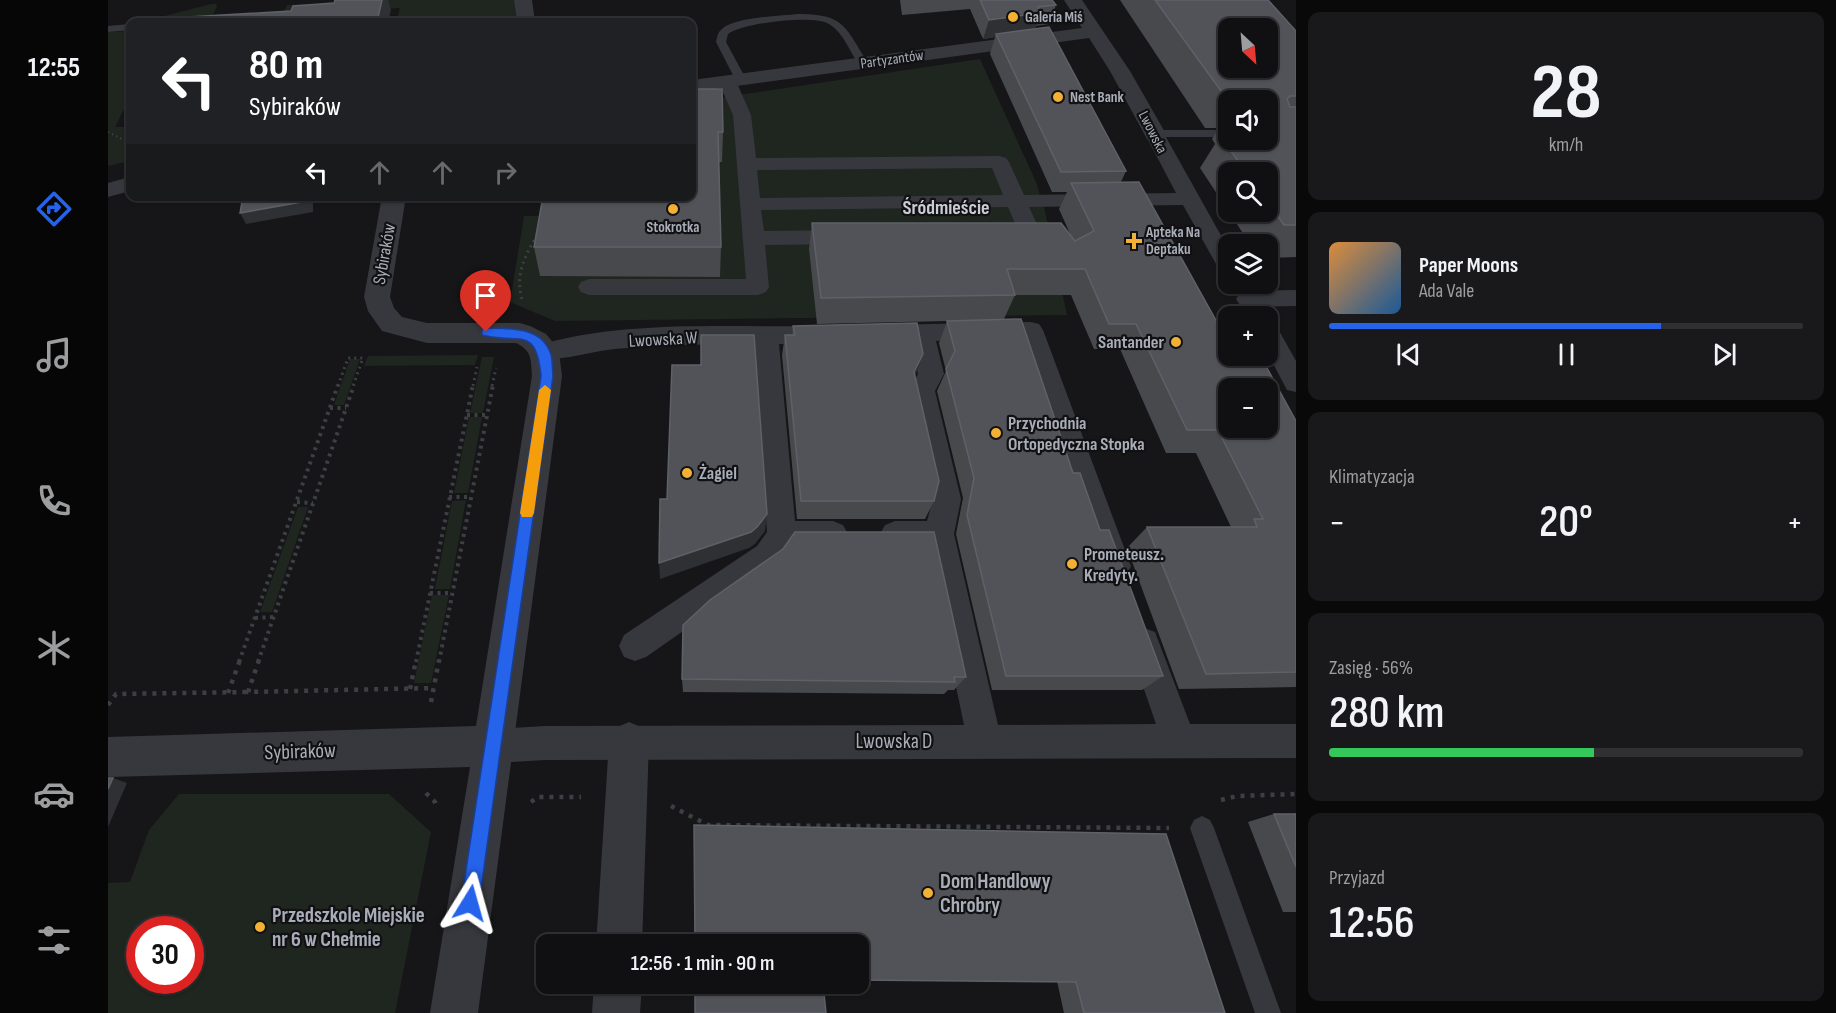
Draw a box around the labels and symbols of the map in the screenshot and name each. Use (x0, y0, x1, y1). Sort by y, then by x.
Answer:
place label: Galeria Miś (1025, 8, 1083, 27)
marker: Galeria Miś (1006, 10, 1020, 24)
north arrow (1218, 18, 1278, 78)
street label: Partyzantów (859, 46, 925, 73)
place label: Nest Bank (1070, 88, 1124, 107)
marker: Nest Bank (1051, 90, 1065, 104)
street label: Lwowska (1134, 108, 1171, 157)
district label: Śródmieście (902, 196, 990, 220)
marker: Stokrotka (666, 202, 680, 216)
place label: Stokrotka (647, 218, 699, 237)
street label: Sybiraków (369, 222, 400, 286)
place label: Apteka Na Deptaku (1145, 223, 1200, 259)
marker: Apteka Na Deptaku (1127, 234, 1141, 248)
pin (460, 270, 511, 332)
street label: Lwowska W (628, 327, 698, 352)
place label: Santander (1098, 332, 1164, 353)
marker: Santander (1169, 335, 1183, 349)
place label: Przychodnia Ortopedyczna Stopka (1008, 413, 1145, 455)
marker: Przychodnia Ortopedyczna Stopka (989, 426, 1003, 440)
place label: Żagiel (699, 463, 737, 484)
marker: Żagiel (680, 466, 694, 480)
place label: Prometeusz. Kredyty. (1084, 544, 1164, 586)
marker: Prometeusz. Kredyty. (1065, 557, 1079, 571)
street label: Lwowska D (856, 729, 932, 754)
street label: Sybiraków (264, 738, 336, 765)
place label: Dom Handlowy Chrobry (940, 869, 1051, 918)
position arrow (438, 871, 502, 935)
marker: Dom Handlowy Chrobry (921, 886, 935, 900)
place label: Przedszkole Miejskie nr 6 w Chełmie (272, 903, 425, 952)
speed limit sign: 30 (126, 916, 204, 994)
marker: Przedszkole Miejskie nr 6 w Chełmie (253, 920, 267, 934)

